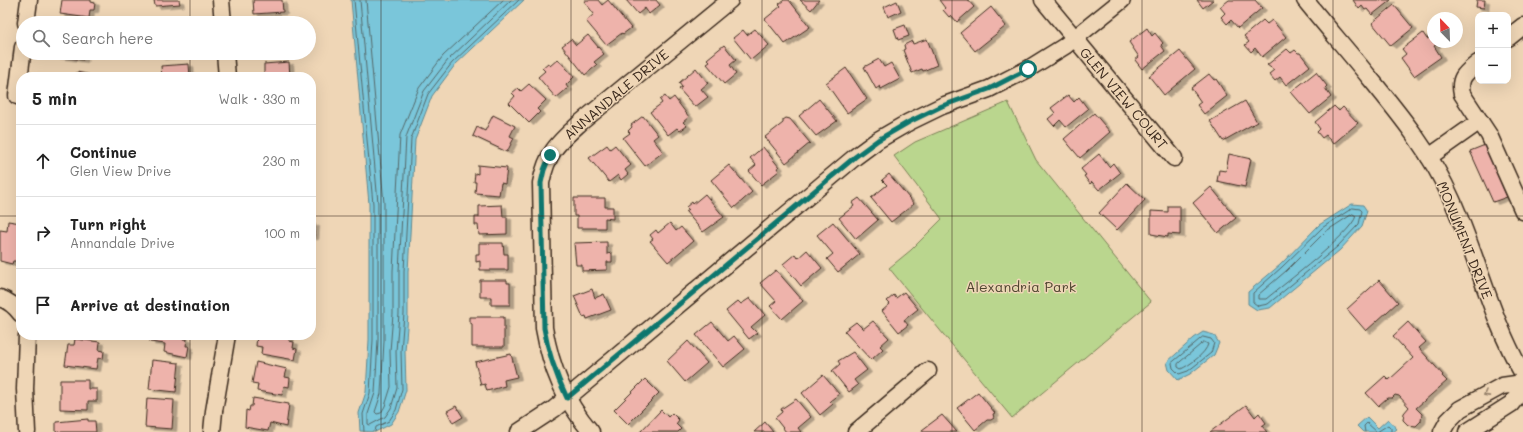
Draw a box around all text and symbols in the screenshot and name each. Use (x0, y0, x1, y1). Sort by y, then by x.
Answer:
north arrow (1427, 12, 1463, 48)
map controls (1475, 12, 1511, 84)
button: + (1475, 12, 1511, 48)
search box (16, 16, 316, 60)
icon: search (30, 27, 52, 49)
text: Search here (62, 28, 153, 48)
street label: GLEN VIEW COURT (1076, 43, 1172, 153)
street label: ANNANDALE DRIVE (560, 45, 672, 143)
button: − (1475, 48, 1511, 84)
route start (1019, 60, 1037, 78)
text: 5 min (32, 87, 77, 109)
text: Walk · 330 m (219, 90, 300, 107)
text: Continue (70, 142, 137, 162)
route end (541, 146, 559, 164)
icon: ahead (32, 150, 54, 172)
text: 230 m (263, 152, 300, 169)
text: Glen View Drive (70, 162, 171, 179)
street label: MONUMENT DRIVE (1433, 178, 1497, 302)
text: Turn right (70, 214, 147, 234)
icon: right (32, 222, 54, 244)
text: 100 m (264, 224, 300, 241)
text: Annandale Drive (70, 234, 175, 251)
park label: Alexandria Park (966, 277, 1076, 296)
icon: arrive (32, 294, 54, 316)
text: Arrive at destination (70, 295, 230, 315)
one-way arrow (1483, 390, 1490, 397)

